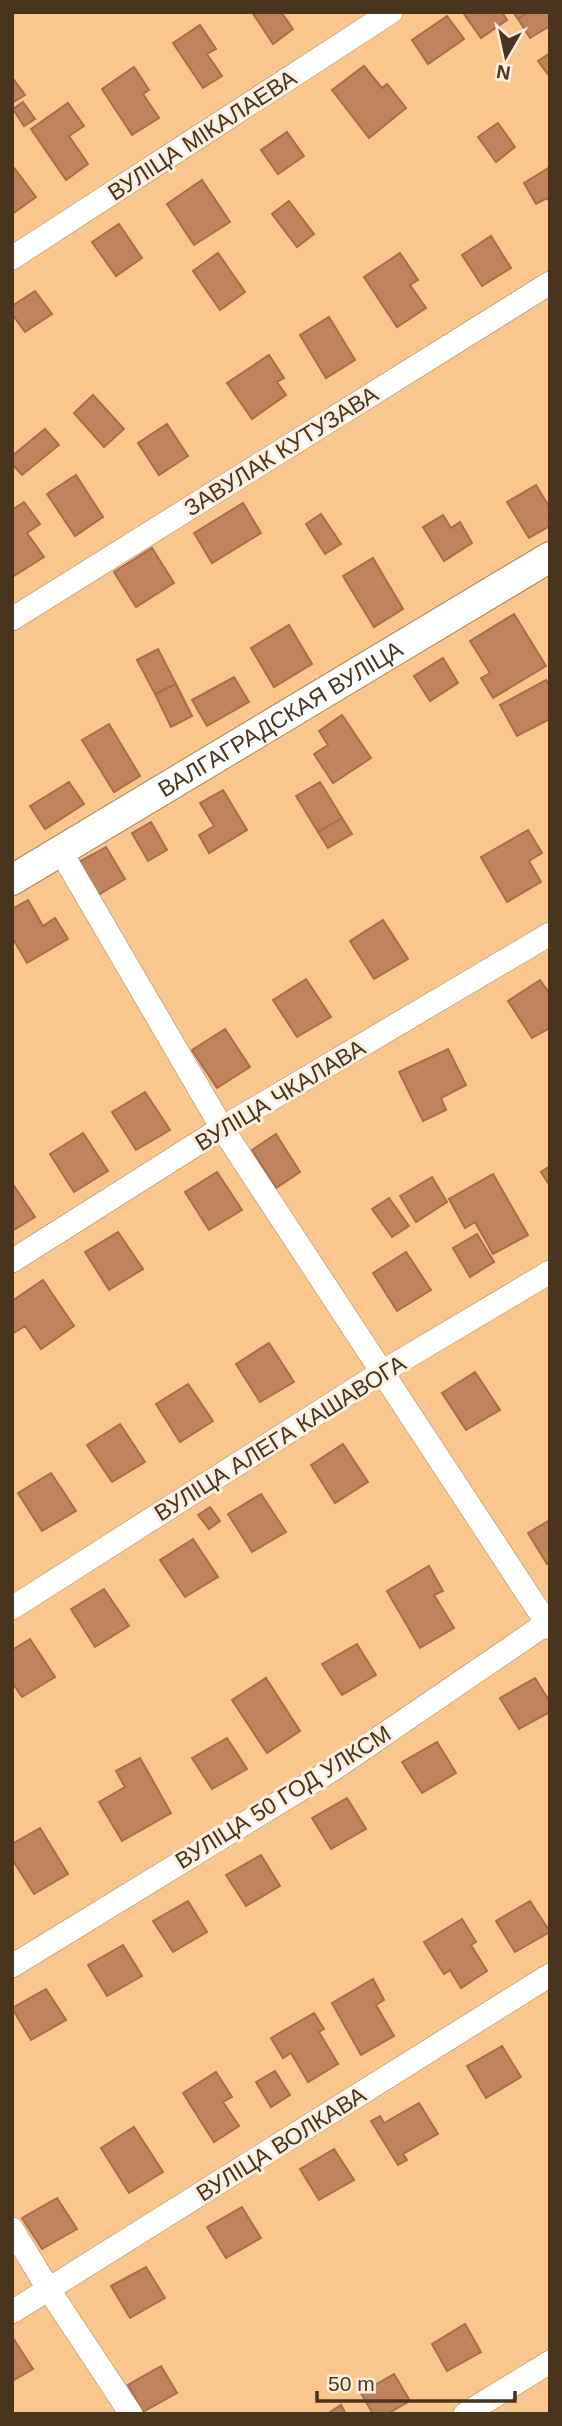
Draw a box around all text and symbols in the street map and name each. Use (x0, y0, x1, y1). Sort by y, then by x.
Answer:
north arrow (471, 21, 541, 91)
text: N (495, 61, 512, 84)
street label: ВУЛІЦА МІКАЛАЕВА (103, 64, 302, 206)
street label: ЗАВУЛАК КУТУЗАВА (179, 380, 383, 521)
street label: ВАЛГАГРАДСКАЯ ВУЛІЦА (153, 635, 408, 802)
street label: ВУЛІЦА ЧКАЛАВА (190, 1034, 370, 1156)
street label: ВУЛІЦА АЛЕГА КАШАВОГА (150, 1349, 411, 1526)
street label: ВУЛІЦА 50 ГОД УЛКСМ (171, 1720, 395, 1874)
street label: ВУЛІЦА ВОЛКАВА (192, 2081, 371, 2207)
scale bar (317, 2360, 515, 2404)
text: 50 m (328, 2372, 375, 2395)

